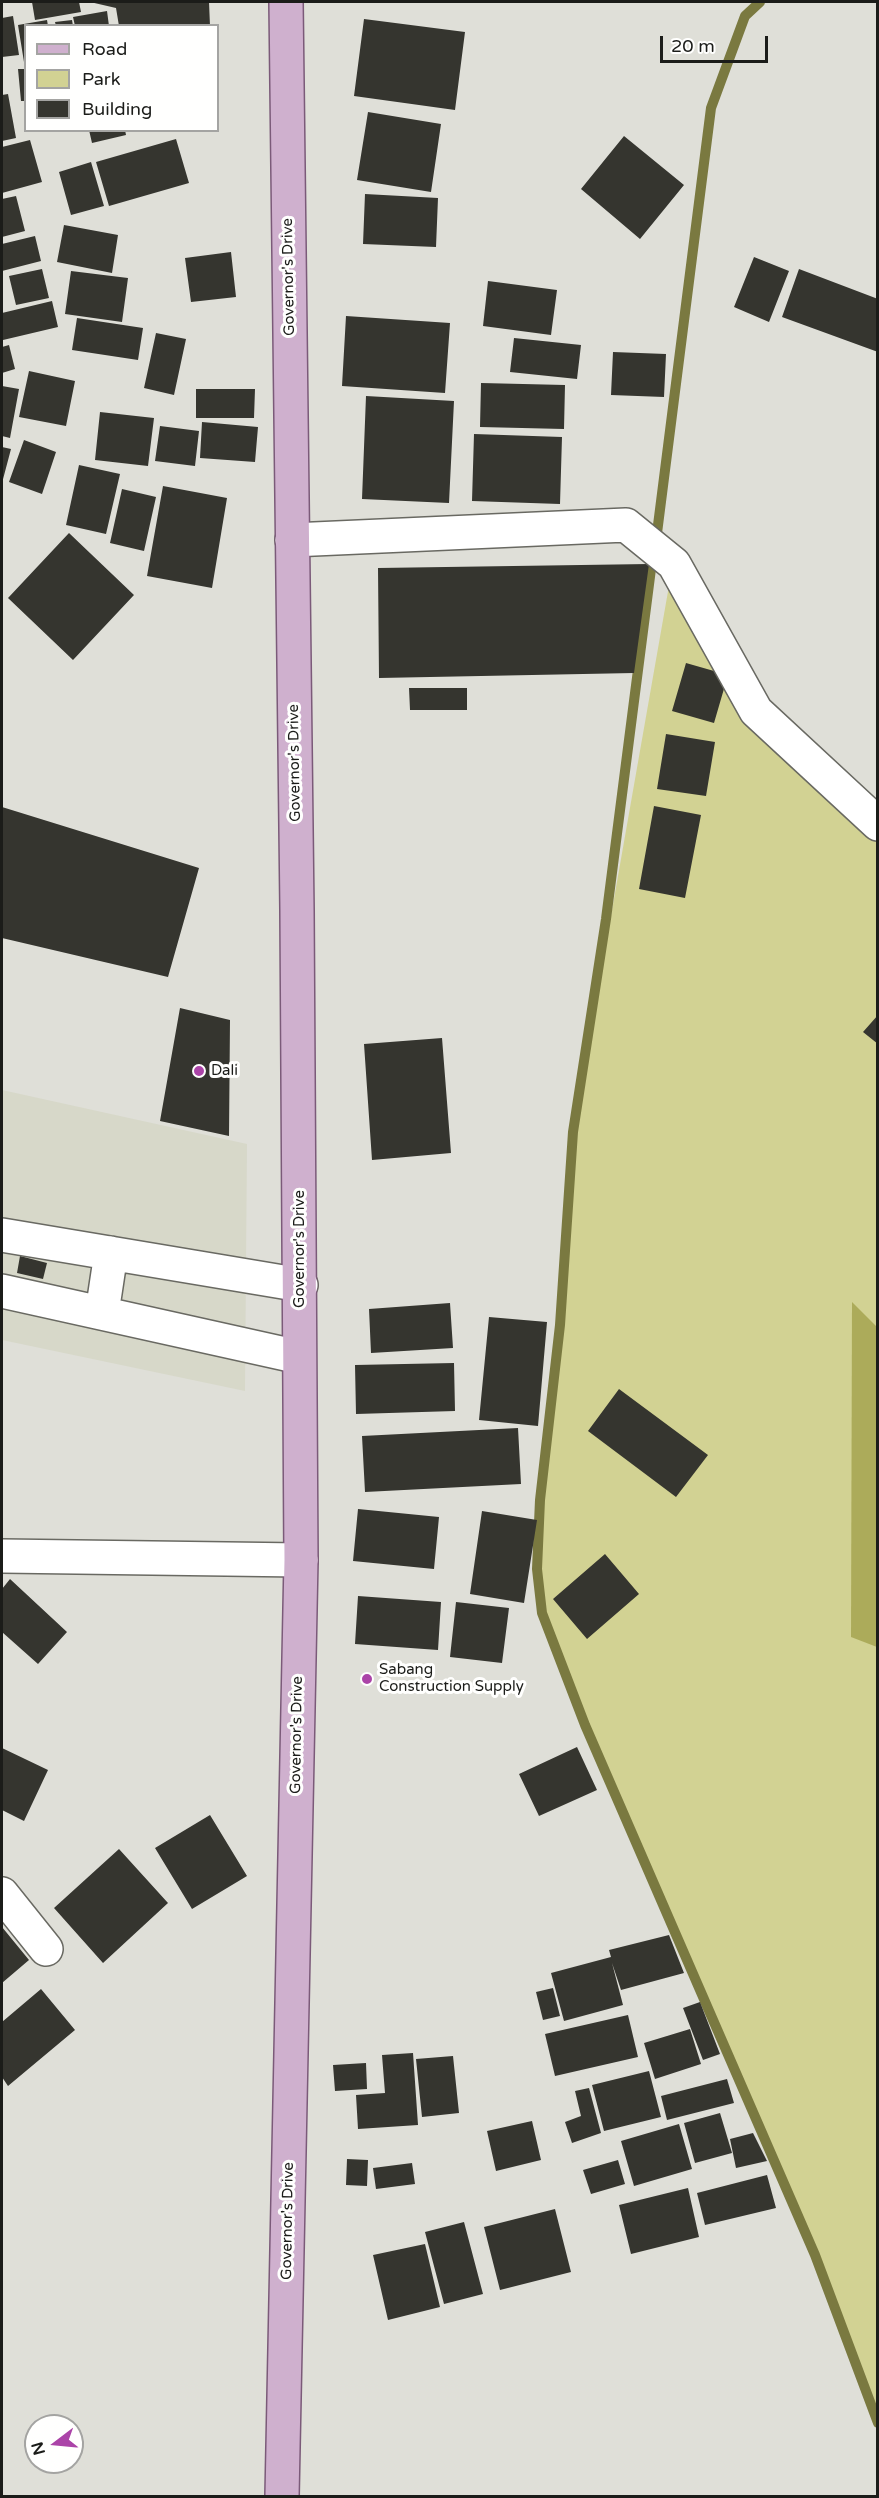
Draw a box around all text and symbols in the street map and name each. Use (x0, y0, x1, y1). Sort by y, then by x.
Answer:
legend (24, 24, 219, 132)
scale bar (663, 24, 771, 62)
text: 20 m (671, 35, 715, 57)
text: Road (82, 38, 127, 60)
text: Park (82, 68, 120, 90)
text: Building (82, 98, 152, 120)
street label: Governor's Drive (279, 218, 299, 336)
street label: Governor's Drive (285, 704, 305, 822)
place label: Dali (211, 1062, 238, 1080)
marker: Dali (192, 1064, 206, 1078)
street label: Governor's Drive (291, 1190, 309, 1308)
place label: Sabang Construction Supply (379, 1661, 524, 1696)
marker: Sabang Construction Supply (360, 1672, 374, 1686)
street label: Governor's Drive (287, 1676, 307, 1794)
street label: Governor's Drive (278, 2162, 298, 2280)
north arrow (24, 2414, 84, 2474)
text: N (27, 2439, 50, 2457)

